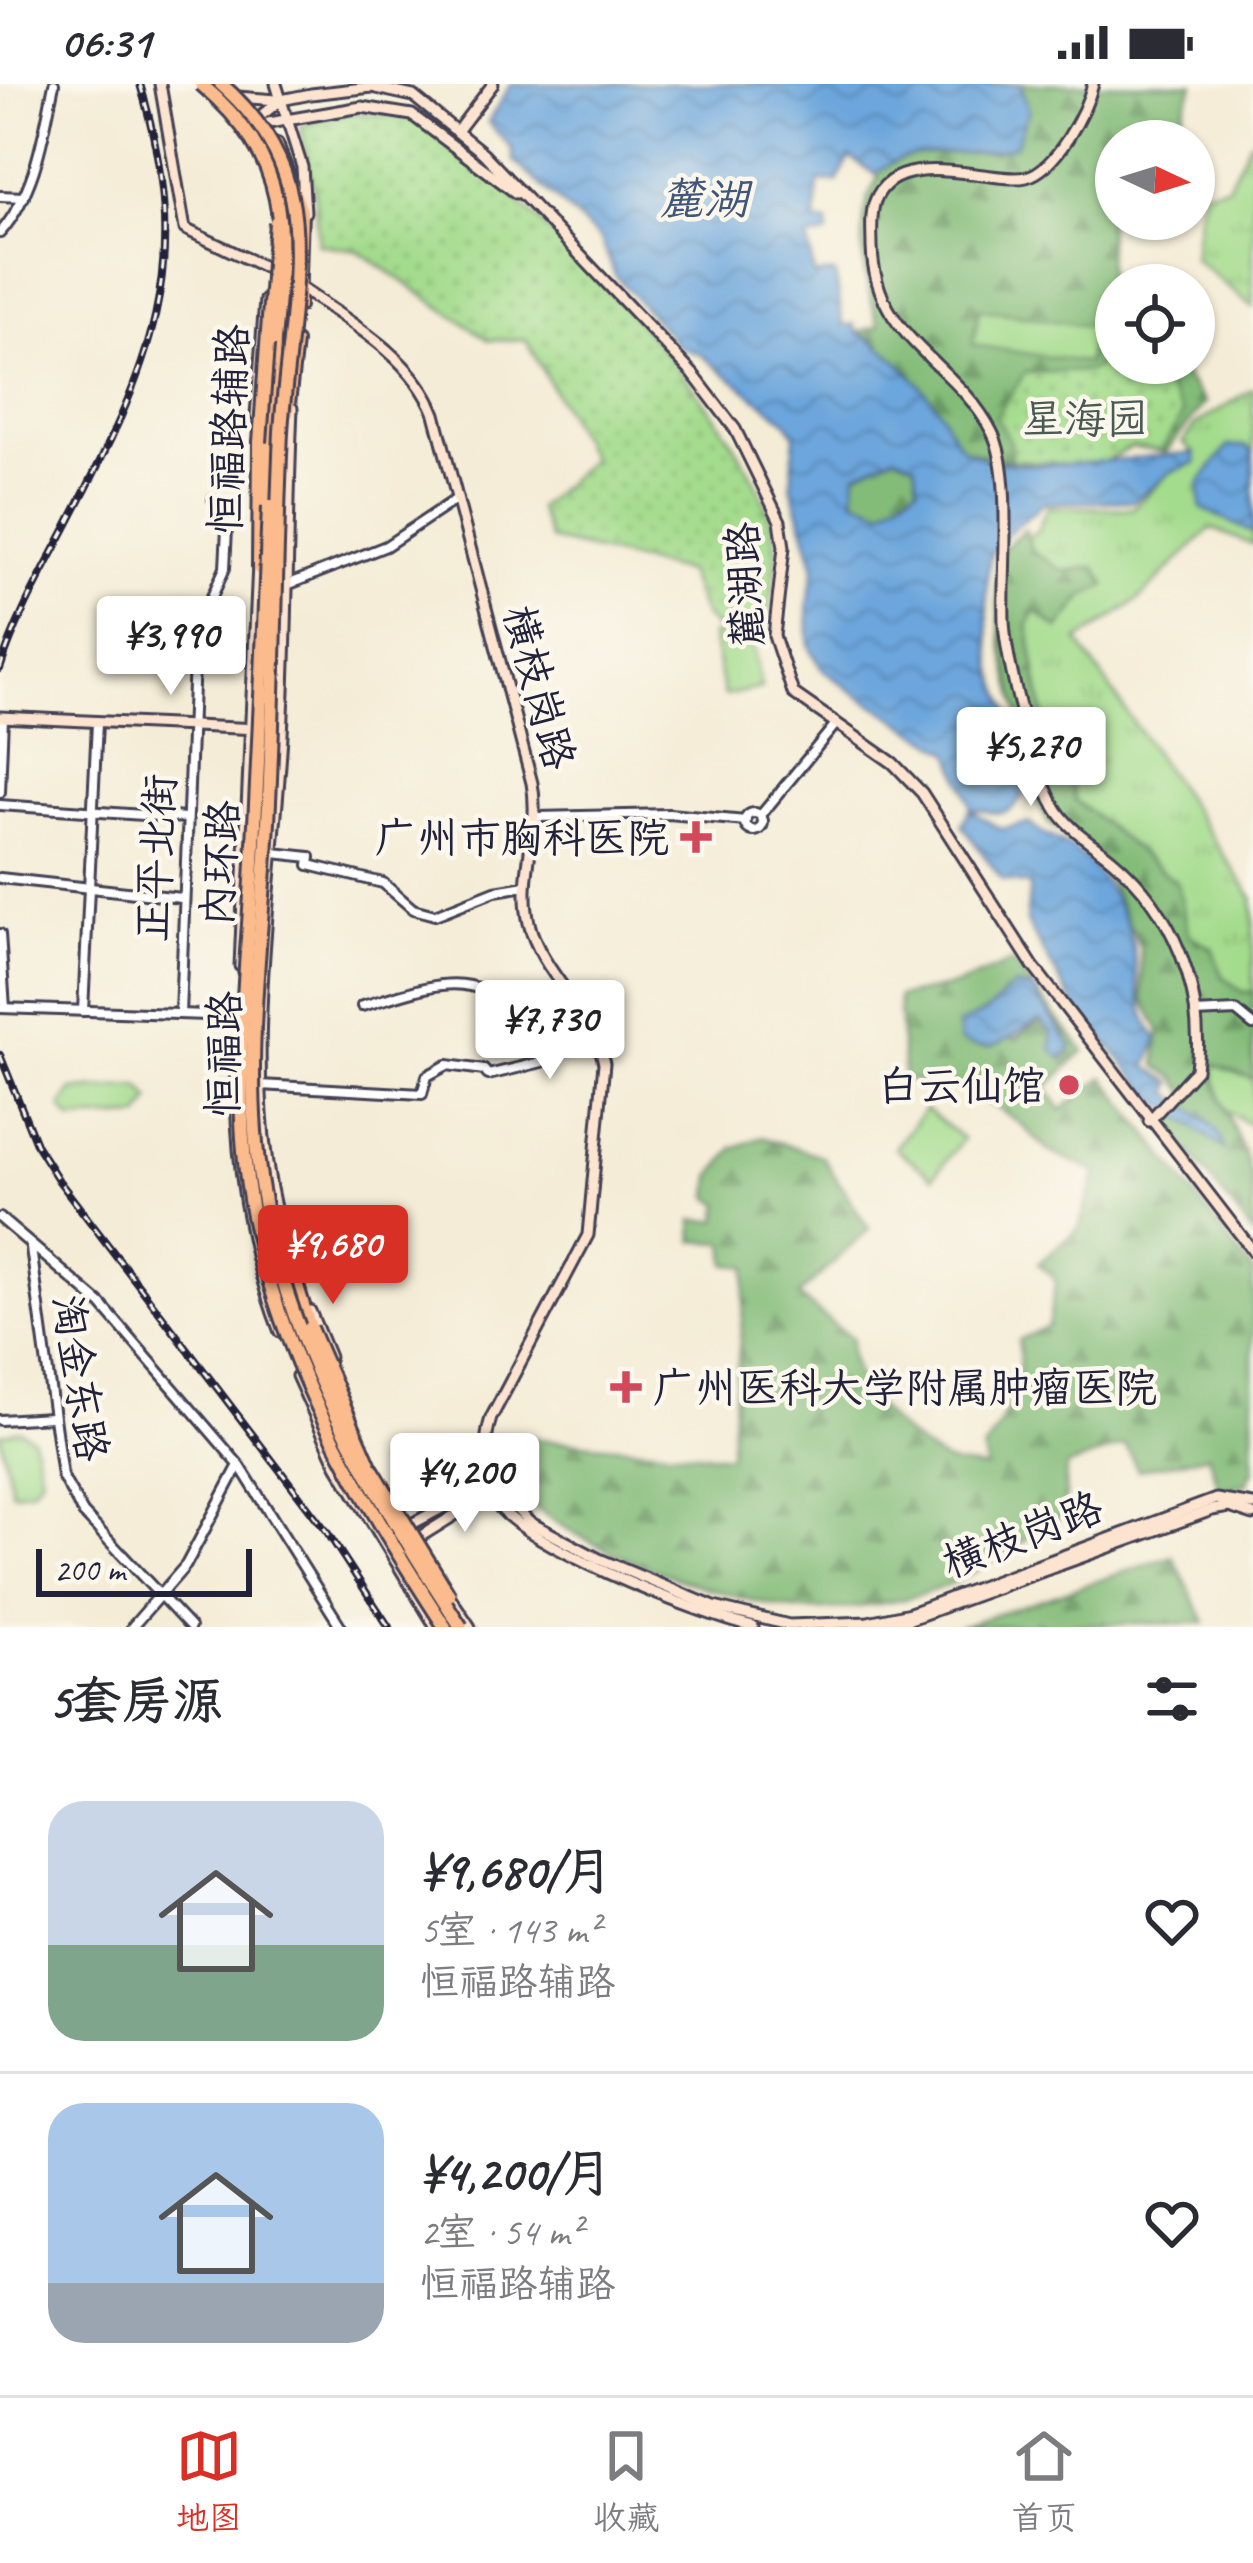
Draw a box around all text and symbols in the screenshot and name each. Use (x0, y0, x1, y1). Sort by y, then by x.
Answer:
text: 06:31 (60, 14, 151, 71)
north arrow (1095, 120, 1215, 240)
map controls (1095, 120, 1215, 384)
water label: 麓湖 (659, 171, 753, 228)
button: locate (1095, 264, 1215, 384)
street label: 恒福路辅路 (199, 323, 260, 535)
park label: 星海园 (1022, 393, 1148, 446)
street label: 麓湖路 (716, 521, 775, 649)
pin: ¥3,990 (73, 596, 269, 698)
street label: 横枝岗路 (491, 599, 586, 775)
text: ¥3,990 (124, 610, 218, 659)
pin: ¥5,270 (933, 707, 1129, 809)
text: ¥5,270 (984, 721, 1078, 770)
street label: 正平北街 (126, 773, 187, 943)
street label: 内环路 (191, 799, 250, 927)
place label: 广州市胸科医院 (375, 812, 669, 865)
marker: 广州市胸科医院 (680, 821, 712, 853)
pin: ¥7,730 (452, 980, 648, 1082)
street label: 恒福路 (197, 991, 252, 1117)
text: ¥7,730 (502, 994, 598, 1043)
place label: 白云仙馆 (877, 1060, 1045, 1113)
marker: 白云仙馆 (1056, 1072, 1082, 1098)
pin: ¥9,680 (235, 1205, 431, 1307)
text: ¥9,680 (285, 1219, 381, 1268)
street label: 淘金东路 (40, 1291, 119, 1465)
place label: 广州医科大学附属肿瘤医院 (653, 1362, 1157, 1415)
marker: 广州医科大学附属肿瘤医院 (610, 1371, 642, 1403)
pin: ¥4,200 (367, 1433, 563, 1535)
text: ¥4,200 (417, 1447, 513, 1496)
street label: 横枝岗路 (935, 1481, 1110, 1590)
scale bar (36, 1543, 252, 1596)
text: 200 m (54, 1549, 125, 1591)
icon: filters (1139, 1666, 1205, 1732)
text: 5套房源 (48, 1669, 223, 1733)
text: ¥9,680/月 (420, 1839, 613, 1903)
icon: home (144, 1849, 288, 1993)
icon: heart (1139, 1888, 1205, 1954)
text: 5室 · 143 m² (420, 1906, 599, 1955)
text: 恒福路辅路 (420, 1958, 615, 2007)
text: ¥4,200/月 (420, 2141, 613, 2205)
icon: home (144, 2151, 288, 2295)
icon: heart (1139, 2190, 1205, 2256)
text: 2室 · 54 m² (420, 2208, 582, 2257)
text: 恒福路辅路 (420, 2260, 615, 2309)
tab: 地图 (176, 2423, 242, 2539)
tab: 收藏 (593, 2423, 659, 2539)
tab: 首页 (1011, 2423, 1077, 2539)

